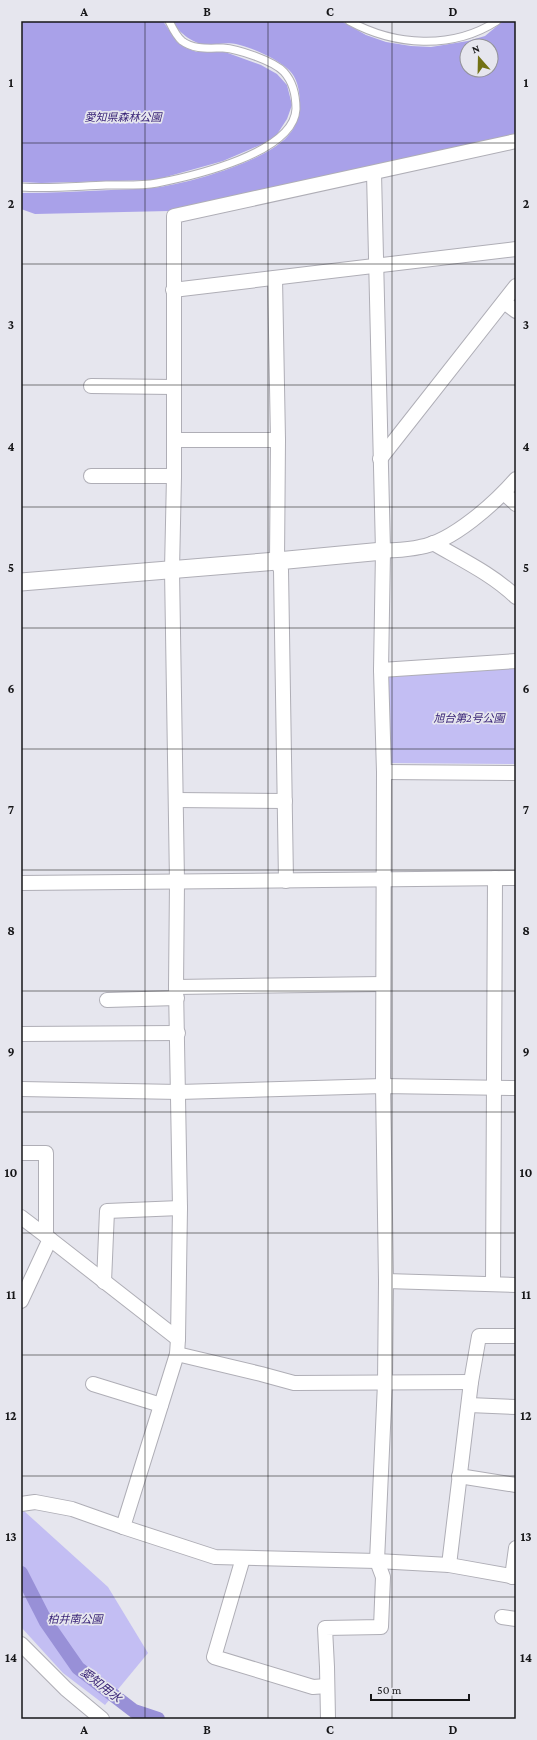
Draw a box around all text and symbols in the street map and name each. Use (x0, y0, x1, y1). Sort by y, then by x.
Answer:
text: A (79, 4, 88, 19)
text: B (203, 4, 211, 19)
text: C (326, 4, 334, 19)
text: D (449, 4, 458, 19)
north arrow (459, 38, 499, 78)
text: N (470, 42, 482, 56)
text: 1 (9, 75, 14, 90)
text: 1 (524, 75, 529, 90)
park label: 愛知県森林公園 (85, 111, 163, 123)
text: 2 (8, 196, 15, 211)
text: 2 (523, 196, 530, 211)
text: 3 (8, 317, 14, 332)
text: 3 (523, 317, 529, 332)
text: 4 (7, 439, 15, 454)
text: 4 (522, 439, 530, 454)
text: 5 (8, 560, 14, 575)
text: 5 (523, 560, 529, 575)
text: 6 (7, 681, 15, 696)
text: 6 (522, 681, 530, 696)
park label: 旭台第2号公園 (433, 712, 507, 724)
text: 7 (8, 802, 14, 817)
text: 7 (523, 802, 529, 817)
text: 8 (7, 923, 15, 938)
text: 8 (522, 923, 530, 938)
text: 9 (7, 1044, 15, 1059)
text: 9 (522, 1044, 530, 1059)
text: 10 (5, 1165, 17, 1180)
text: 10 (520, 1165, 532, 1180)
text: 11 (6, 1287, 16, 1302)
text: 11 (521, 1287, 531, 1302)
text: 12 (5, 1408, 17, 1423)
text: 12 (520, 1408, 532, 1423)
text: 13 (5, 1529, 17, 1544)
text: 13 (520, 1529, 532, 1544)
park label: 柏井南公園 (48, 1613, 104, 1625)
text: 14 (5, 1650, 17, 1665)
text: 14 (520, 1650, 532, 1665)
water label: 愛知用水 (78, 1665, 126, 1707)
scale bar (371, 1676, 469, 1702)
text: 50 m (377, 1683, 402, 1697)
text: A (79, 1722, 88, 1737)
text: B (203, 1722, 211, 1737)
text: C (326, 1722, 334, 1737)
text: D (449, 1722, 458, 1737)

